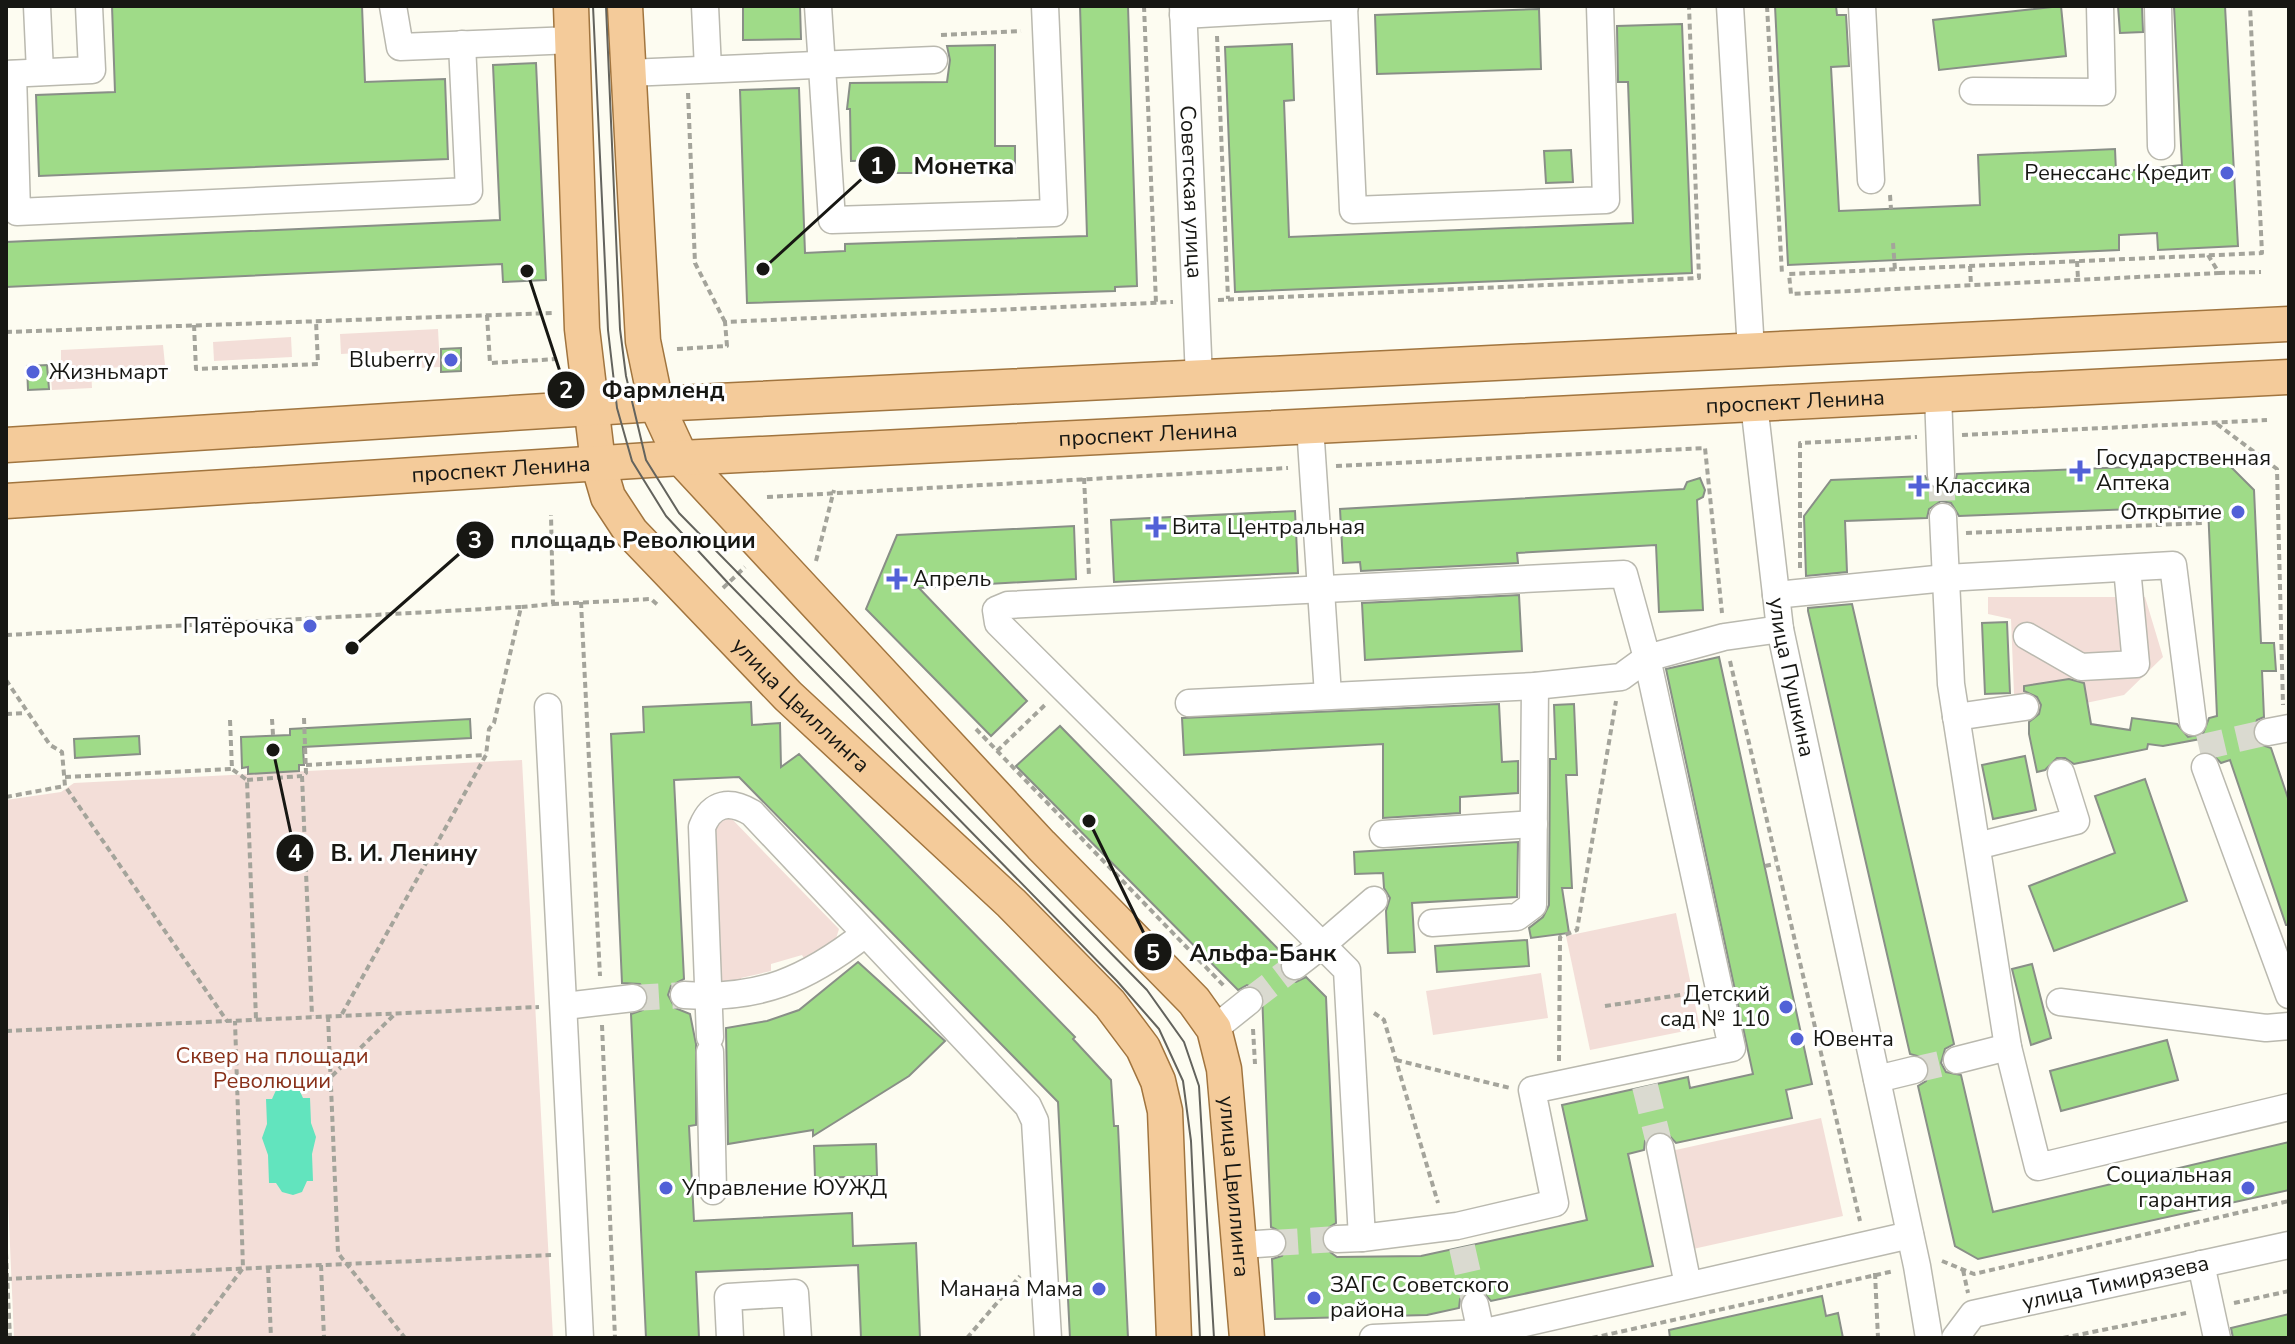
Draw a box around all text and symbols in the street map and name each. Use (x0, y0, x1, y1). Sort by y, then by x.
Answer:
street label: Советская улица (1172, 105, 1210, 279)
callout: Монетка (857, 141, 1030, 189)
text: 1 (870, 150, 884, 182)
text: Монетка (913, 150, 1015, 182)
place label: Ренессанс Кредит (2024, 158, 2211, 188)
marker: Ренессанс Кредит (2218, 164, 2236, 182)
place label: Bluberry (349, 345, 436, 375)
marker: Bluberry (442, 351, 460, 369)
place label: Жизньмарт (49, 357, 168, 387)
marker: Жизньмарт (24, 363, 42, 381)
callout: Фармленд (546, 366, 741, 414)
text: 2 (559, 374, 573, 406)
text: Фармленд (602, 374, 725, 406)
street label: проспект Ленина (1705, 382, 1886, 421)
street label: проспект Ленина (1058, 415, 1238, 454)
place label: Государственная Аптека (2096, 443, 2271, 498)
street label: проспект Ленина (411, 449, 591, 490)
marker: Государственная Аптека (2071, 462, 2089, 480)
place label: Классика (1935, 471, 2031, 501)
marker: Классика (1910, 477, 1928, 495)
place label: Открытие (2120, 497, 2222, 527)
marker: Открытие (2229, 503, 2247, 521)
place label: Вита Центральная (1172, 512, 1365, 542)
callout: площадь Революции (455, 516, 772, 564)
marker: Вита Центральная (1147, 518, 1165, 536)
text: 3 (468, 524, 482, 556)
text: площадь Революции (510, 524, 756, 556)
place label: Апрель (913, 564, 991, 594)
marker: Апрель (888, 570, 906, 588)
street label: улица Пушкина (1761, 596, 1822, 760)
place label: Пятёрочка (183, 611, 294, 641)
marker: Пятёрочка (301, 617, 319, 635)
street label: улица Цвиллинга (725, 631, 876, 779)
callout: В. И. Ленину (275, 829, 494, 877)
text: 4 (288, 837, 302, 869)
text: В. И. Ленину (330, 837, 478, 869)
callout: Альфа-Банк (1133, 928, 1352, 976)
text: 5 (1146, 937, 1160, 969)
text: Альфа-Банк (1189, 937, 1337, 969)
place label: Детский сад № 110 (1660, 979, 1770, 1034)
marker: Детский сад № 110 (1777, 998, 1795, 1016)
place label: Ювента (1813, 1024, 1894, 1054)
marker: Ювента (1788, 1030, 1806, 1048)
park label: Сквер на площади Революции (175, 1041, 369, 1096)
street label: улица Цвиллинга (1211, 1095, 1257, 1278)
place label: Социальная гарантия (2106, 1160, 2232, 1215)
place label: Управление ЮУЖД (681, 1173, 887, 1203)
marker: Управление ЮУЖД (657, 1179, 675, 1197)
marker: Социальная гарантия (2239, 1179, 2257, 1197)
street label: улица Тимирязева (2019, 1248, 2212, 1318)
place label: ЗАГС Советского района (1330, 1270, 1509, 1325)
place label: Манана Мама (940, 1274, 1083, 1304)
marker: Манана Мама (1090, 1280, 1108, 1298)
marker: ЗАГС Советского района (1305, 1289, 1323, 1307)

